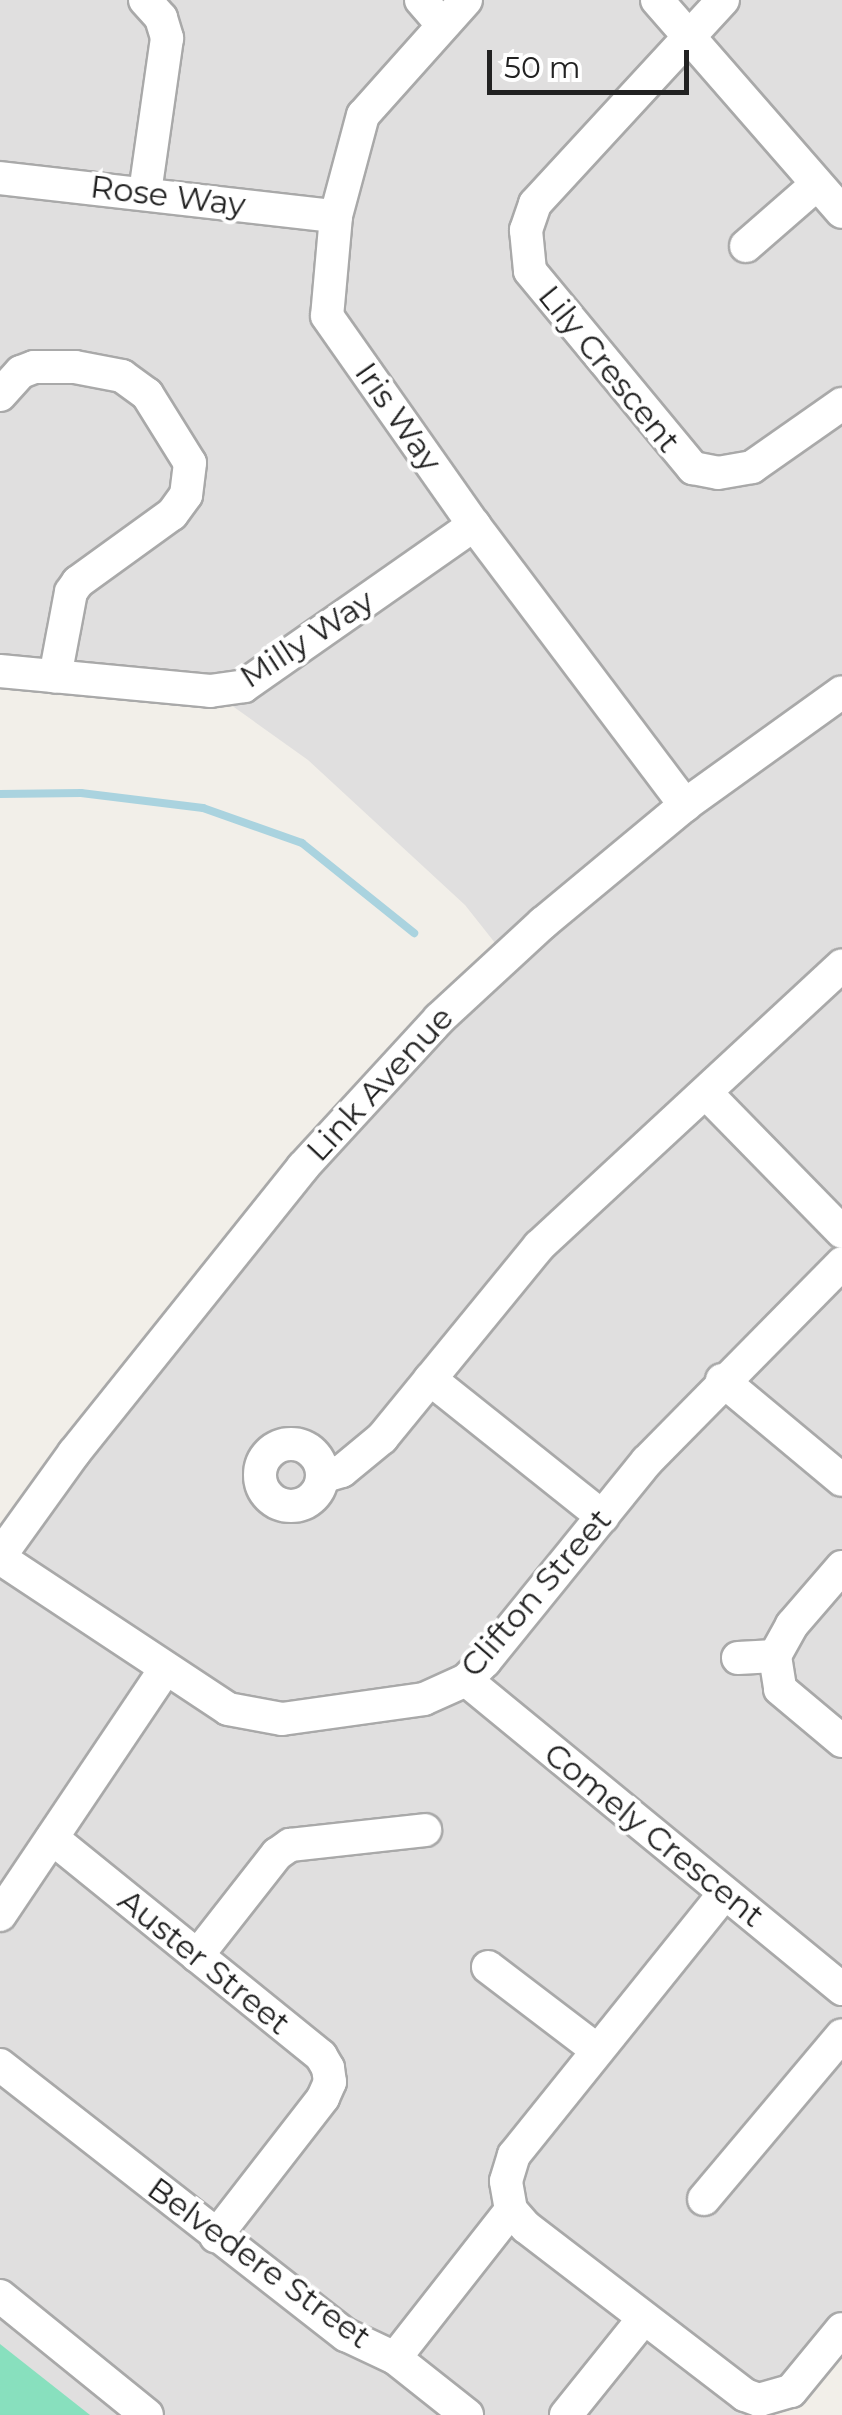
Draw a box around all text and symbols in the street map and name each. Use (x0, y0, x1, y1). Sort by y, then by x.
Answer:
scale bar (492, 30, 694, 92)
text: 50 m (504, 49, 581, 86)
street label: Rose Way (88, 167, 248, 225)
street label: Lily Crescent (530, 278, 688, 460)
street label: Iris Way (347, 355, 449, 479)
street label: Milly Way (233, 582, 381, 696)
street label: Link Avenue (299, 999, 461, 1169)
street label: Clifton Street (453, 1501, 619, 1685)
street label: Comely Crescent (537, 1735, 771, 1935)
street label: Auster Street (111, 1881, 297, 2043)
street label: Belvedere Street (140, 2169, 378, 2357)

